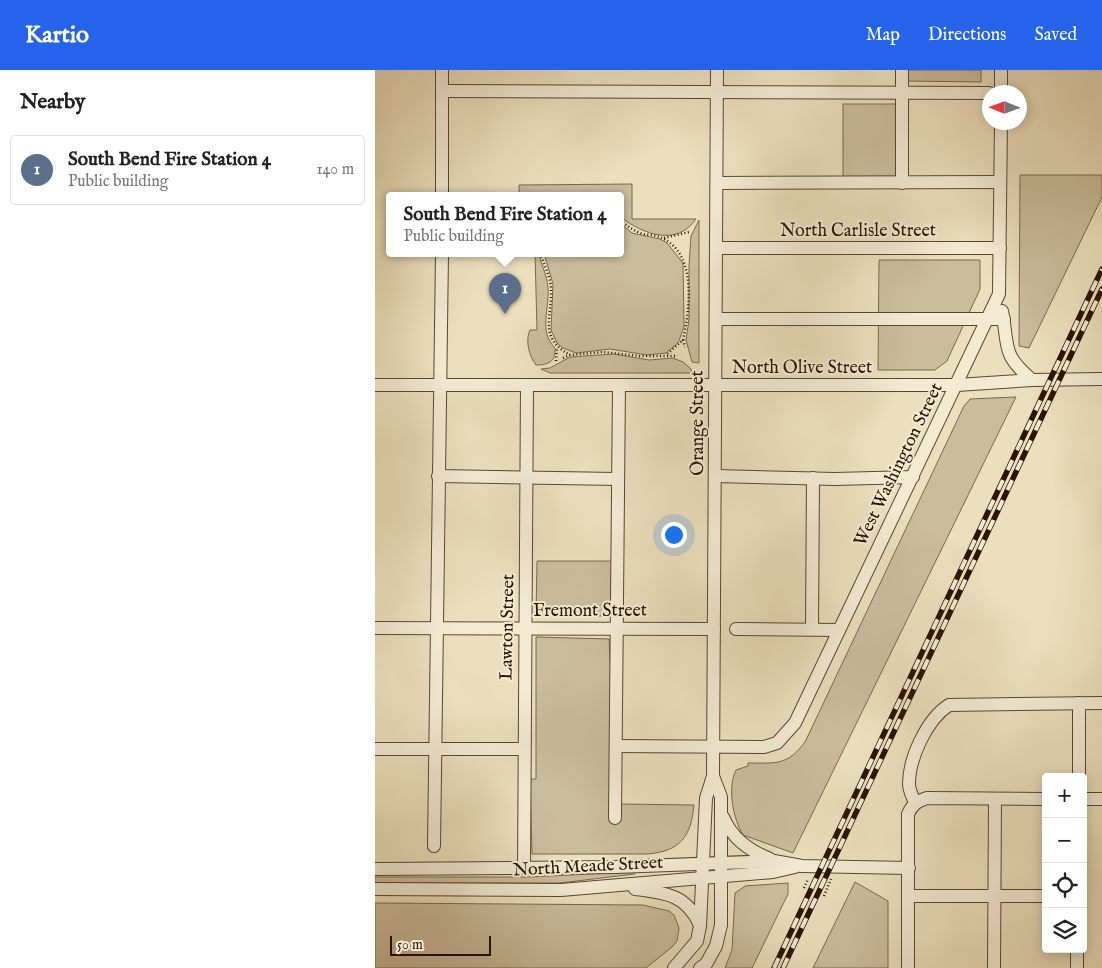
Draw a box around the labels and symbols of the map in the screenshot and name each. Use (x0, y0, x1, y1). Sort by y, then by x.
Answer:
north arrow (982, 85, 1027, 130)
street label: North Carlisle Street (780, 220, 936, 243)
pin: 1 (489, 273, 521, 314)
street label: North Olive Street (732, 357, 872, 380)
street label: Orange Street (687, 370, 710, 476)
street label: West Washington Street (849, 380, 949, 550)
your location (661, 522, 687, 548)
street label: Lawton Street (496, 574, 520, 680)
street label: Fremont Street (533, 600, 647, 623)
street label: North Meade Street (512, 852, 664, 882)
scale bar (390, 933, 491, 956)

